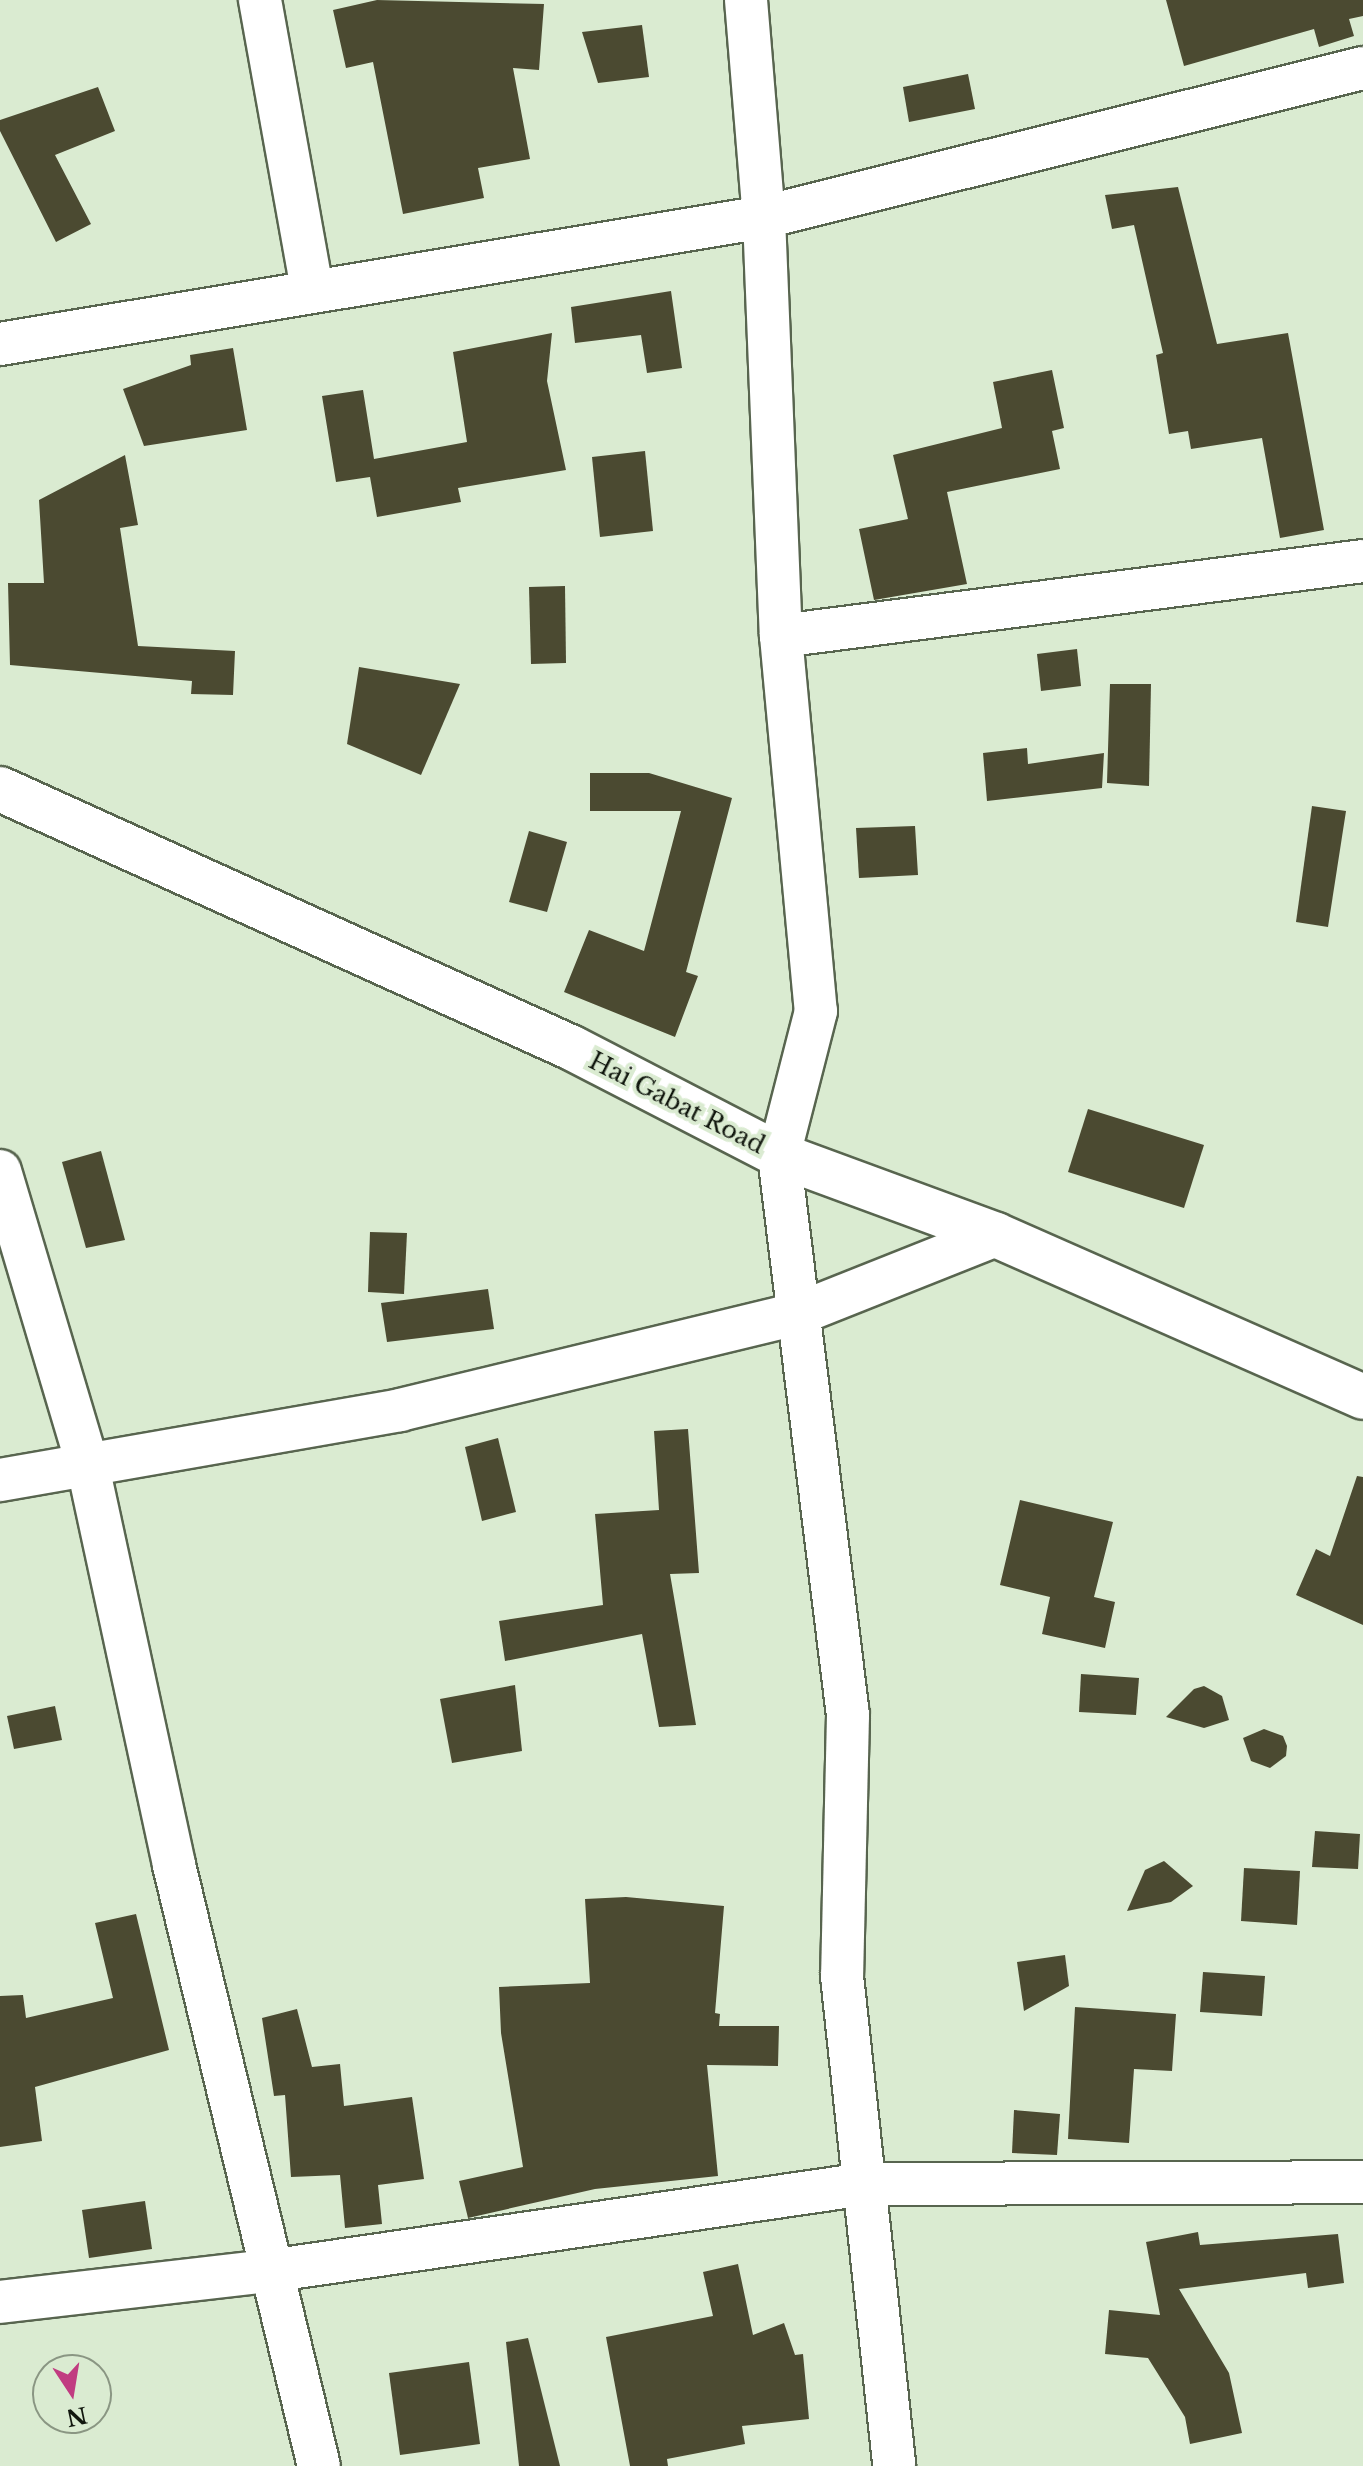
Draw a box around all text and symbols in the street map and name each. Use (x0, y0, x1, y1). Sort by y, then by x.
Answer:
street label: Hai Gabat Road (584, 1046, 770, 1160)
north arrow (32, 2354, 112, 2434)
text: N (64, 2401, 90, 2431)

